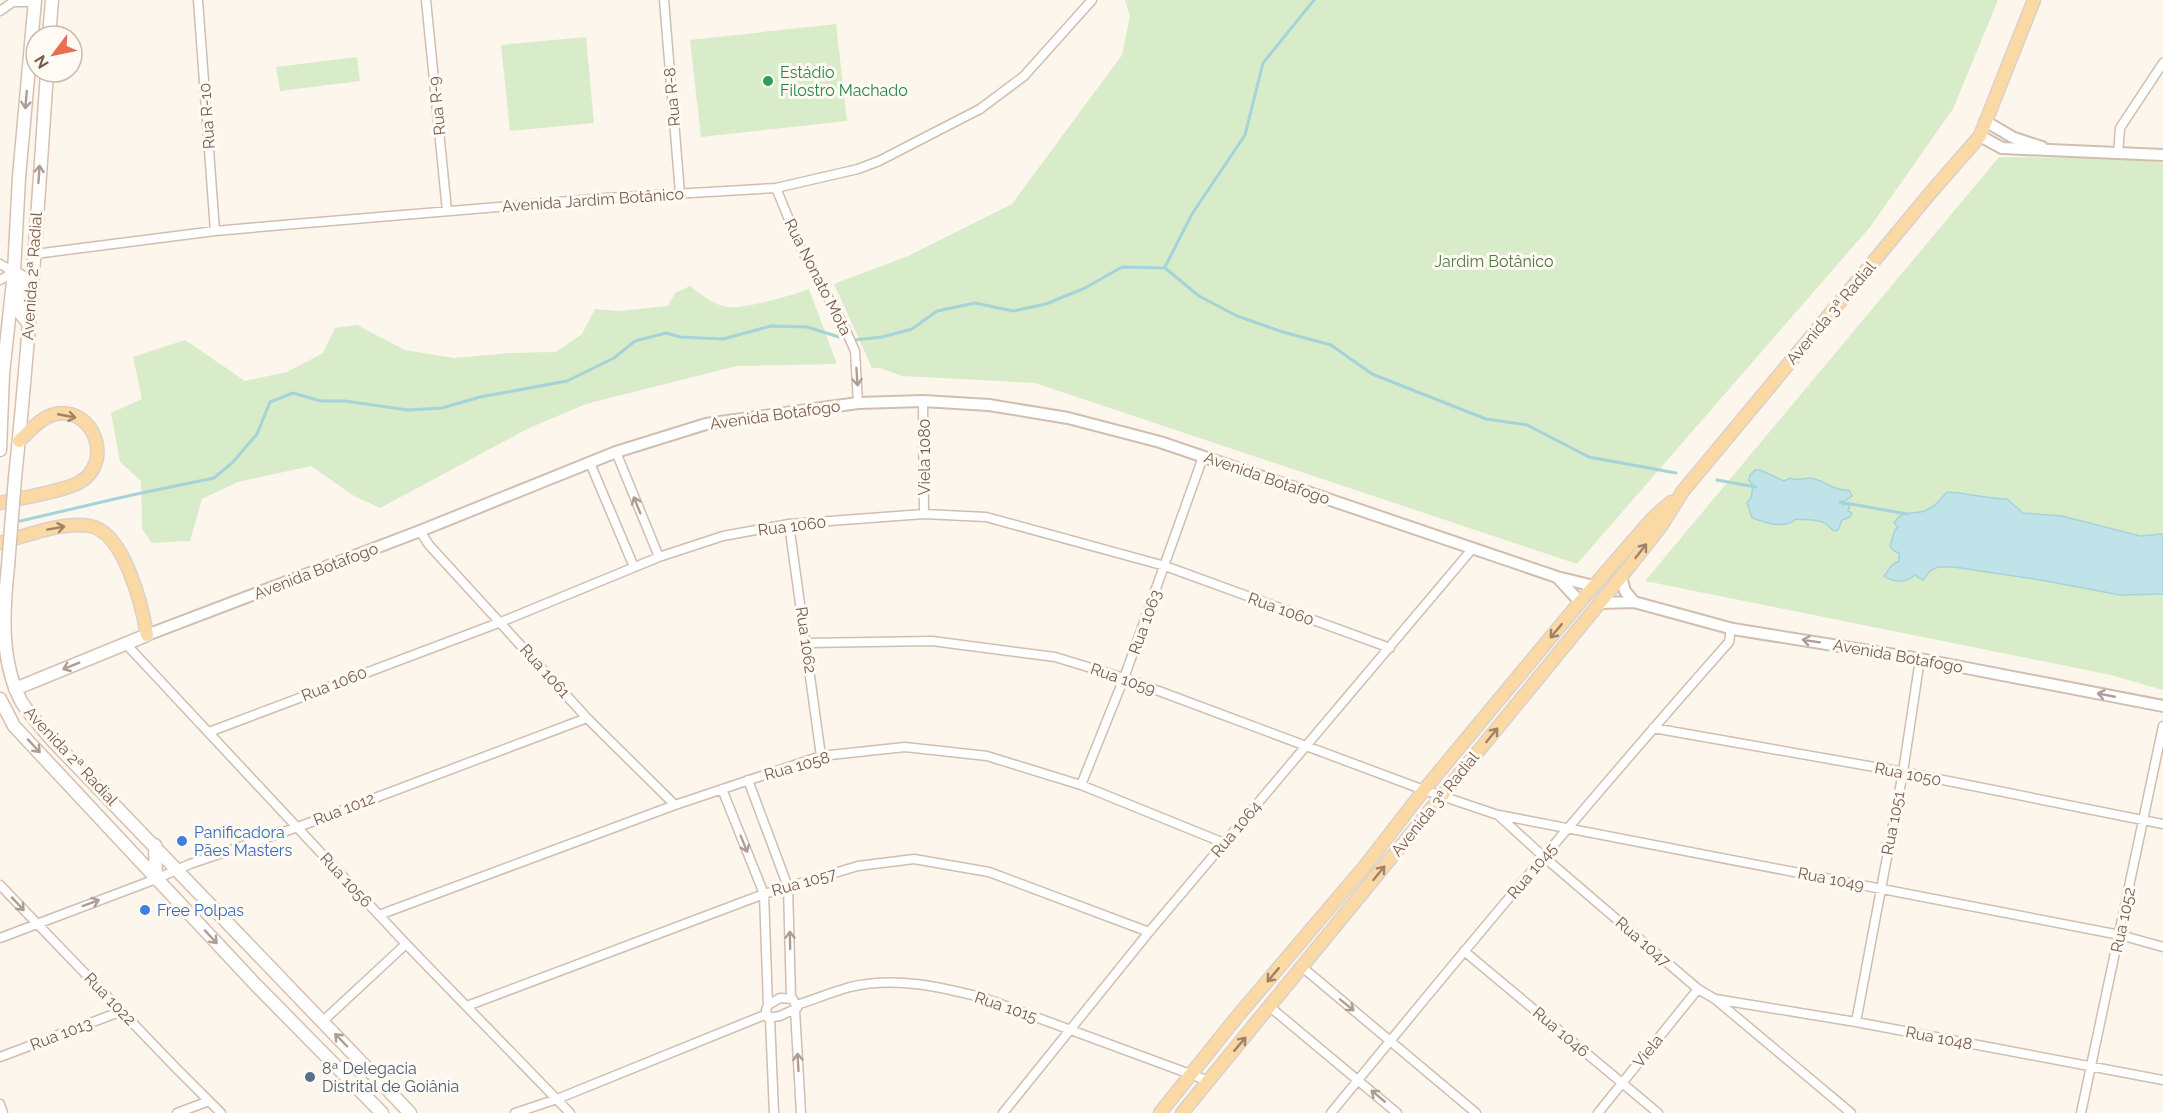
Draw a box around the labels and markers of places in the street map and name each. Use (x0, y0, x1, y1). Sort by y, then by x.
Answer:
place label: Estádio Filostro Machado (780, 63, 908, 100)
marker: Estádio Filostro Machado (761, 74, 775, 88)
place label: Panificadora Pães Masters (194, 823, 292, 860)
marker: Panificadora Pães Masters (175, 834, 189, 848)
place label: Free Polpas (157, 901, 244, 920)
marker: Free Polpas (138, 903, 152, 917)
place label: 8ª Delegacia Distrital de Goiânia (322, 1059, 459, 1096)
marker: 8ª Delegacia Distrital de Goiânia (303, 1070, 317, 1084)

